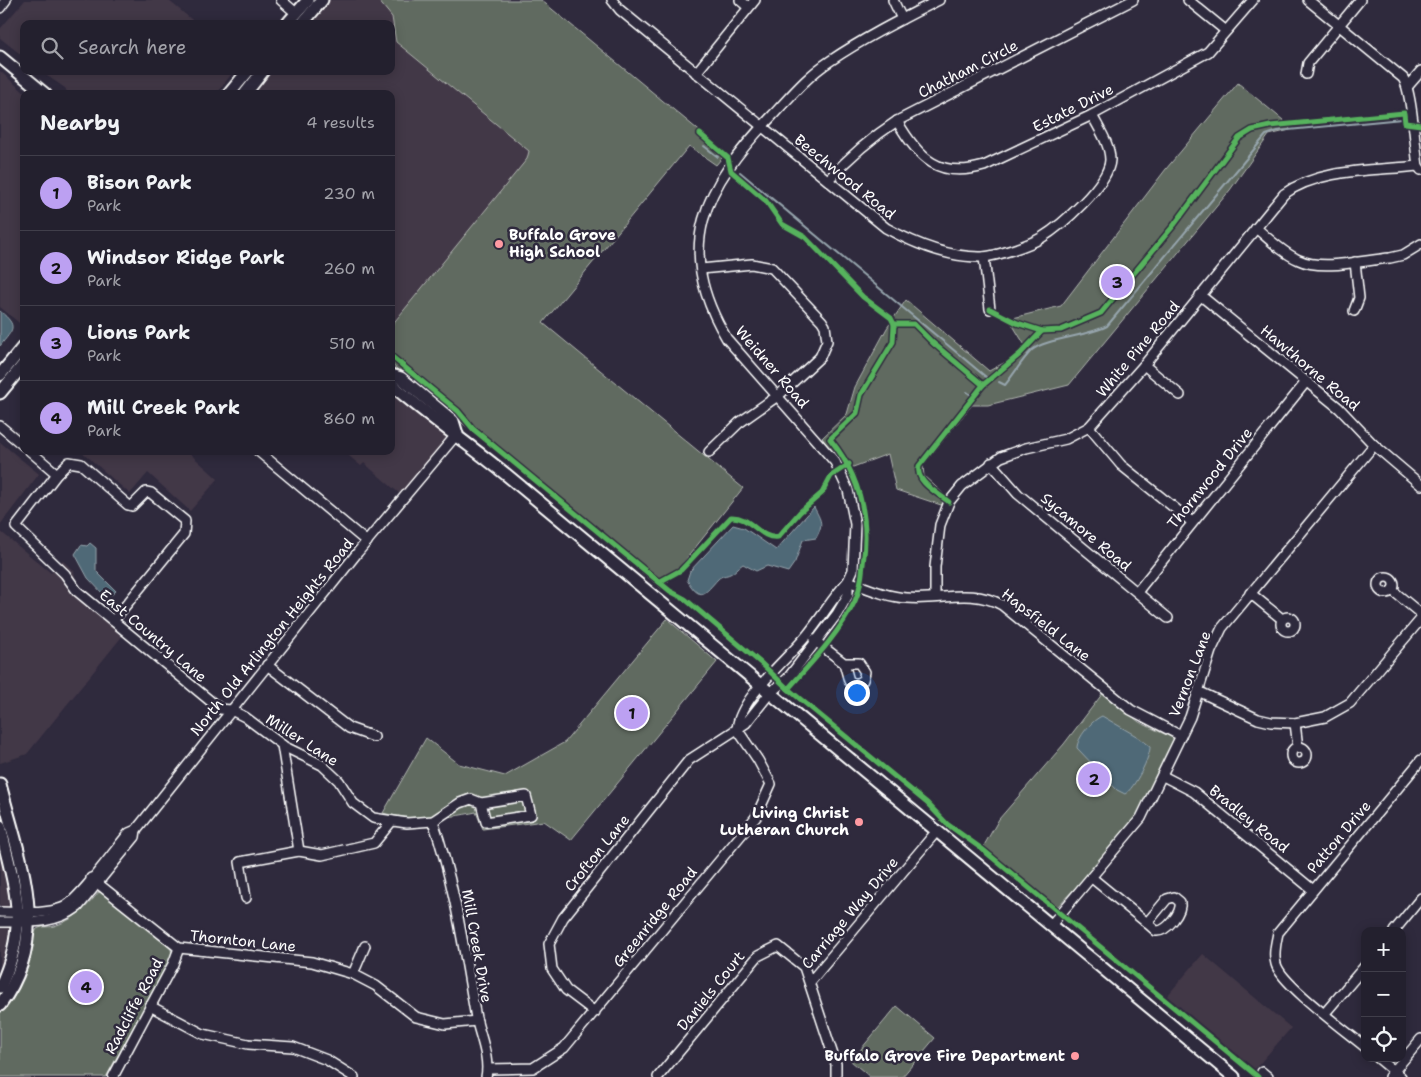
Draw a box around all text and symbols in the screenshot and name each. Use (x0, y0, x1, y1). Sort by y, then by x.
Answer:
search box (20, 20, 395, 75)
icon: search (38, 34, 66, 62)
text: Search here (78, 35, 187, 60)
street label: Chatham Circle (915, 35, 1021, 103)
street label: Estate Drive (1029, 79, 1117, 137)
text: Nearby (40, 109, 120, 137)
text: 4 results (306, 112, 375, 133)
street label: Beechwood Road (790, 130, 900, 224)
text: Bison Park (87, 170, 192, 195)
text: 1 (52, 183, 60, 204)
text: 230 m (323, 183, 375, 204)
text: Park (87, 195, 121, 216)
place label: Buffalo Grove High School (509, 225, 616, 262)
marker: Buffalo Grove High School (493, 238, 505, 250)
text: Windsor Ridge Park (87, 245, 285, 270)
text: 2 (50, 258, 62, 279)
text: 260 m (323, 258, 375, 279)
pin: 3 (1101, 263, 1133, 301)
text: Park (87, 270, 121, 291)
street label: White Pine Road (1092, 296, 1185, 401)
text: Lions Park (87, 320, 190, 345)
street label: Hawthorne Road (1256, 320, 1364, 416)
street label: Weidner Road (731, 322, 814, 413)
text: 3 (50, 333, 62, 354)
text: 510 m (329, 333, 375, 354)
text: Park (87, 345, 121, 366)
text: Mill Creek Park (87, 395, 240, 420)
text: 4 (50, 408, 62, 429)
text: 860 m (323, 408, 375, 429)
text: Park (87, 420, 121, 441)
street label: Thornwood Drive (1163, 423, 1257, 533)
street label: Sycamore Road (1037, 488, 1136, 576)
street label: North Old Arlington Heights Road (186, 534, 358, 740)
street label: Hapsfield Lane (997, 584, 1095, 666)
street label: East Country Lane (95, 585, 211, 687)
street label: Vernon Lane (1164, 628, 1216, 720)
your location (844, 680, 870, 706)
pin: 1 (616, 694, 648, 732)
street label: Miller Lane (262, 709, 342, 771)
pin: 2 (1078, 760, 1110, 798)
street label: Bradley Road (1205, 781, 1294, 858)
street label: Patton Drive (1303, 796, 1375, 878)
place label: Living Christ Lutheran Church (720, 803, 849, 840)
street label: Crofton Lane (560, 810, 634, 896)
marker: Living Christ Lutheran Church (853, 816, 865, 828)
street label: Carriage Way Drive (797, 853, 903, 973)
street label: Greenridge Road (608, 862, 702, 971)
street label: Mill Creek Drive (457, 888, 497, 1004)
street label: Thornton Lane (189, 925, 297, 957)
map controls (1361, 927, 1406, 1062)
button: + (1361, 927, 1406, 972)
street label: Daniels Court (673, 947, 749, 1035)
street label: Radcliffe Road (100, 954, 168, 1058)
pin: 4 (70, 968, 102, 1006)
button: − (1361, 972, 1406, 1017)
button: locate (1361, 1017, 1406, 1062)
place label: Buffalo Grove Fire Department (824, 1046, 1065, 1066)
marker: Buffalo Grove Fire Department (1069, 1050, 1081, 1062)

